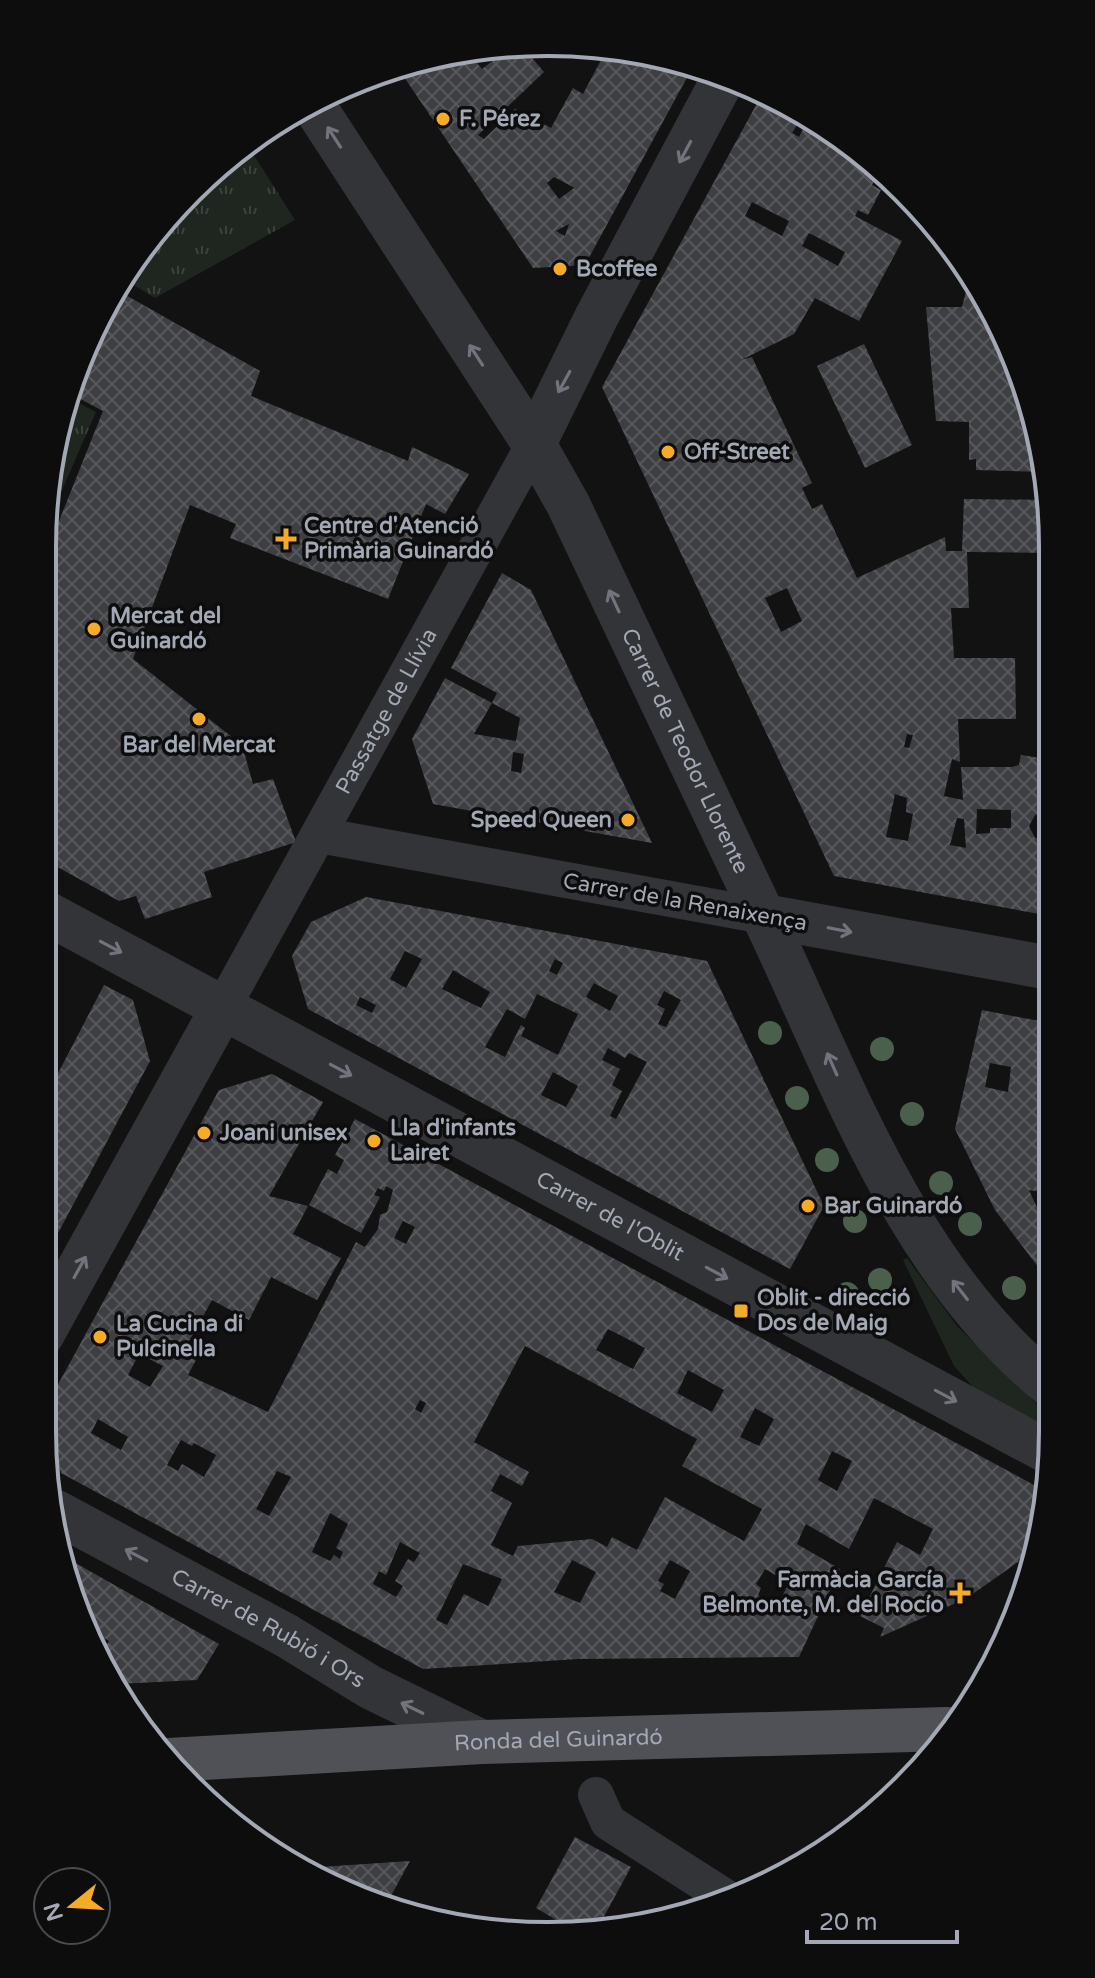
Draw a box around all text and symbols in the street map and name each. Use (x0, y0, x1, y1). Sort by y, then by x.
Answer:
place label: F. Pérez (459, 106, 541, 132)
marker: F. Pérez (434, 110, 452, 128)
one-way arrow (326, 127, 343, 149)
one-way arrow (676, 139, 692, 163)
place label: Bcoffee (576, 256, 657, 282)
marker: Bcoffee (551, 260, 569, 278)
one-way arrow (468, 344, 484, 367)
one-way arrow (555, 369, 571, 393)
place label: Off-Street (684, 439, 790, 465)
marker: Off-Street (659, 443, 677, 461)
place label: Centre d'Atenció Primària Guinardó (304, 513, 494, 564)
marker: Centre d'Atenció Primària Guinardó (275, 528, 297, 550)
one-way arrow (606, 590, 621, 614)
place label: Mercat del Guinardó (110, 603, 221, 654)
marker: Mercat del Guinardó (85, 620, 103, 638)
street label: Passatge de Llívia (330, 624, 443, 799)
street label: Carrer de Teodor Llorente (616, 624, 754, 878)
marker: Bar del Mercat (190, 710, 208, 728)
place label: Bar del Mercat (122, 732, 276, 758)
place label: Speed Queen (471, 807, 612, 833)
marker: Speed Queen (619, 811, 637, 829)
street label: Carrer de la Renaixença (561, 868, 809, 936)
one-way arrow (827, 923, 853, 938)
one-way arrow (99, 940, 123, 956)
one-way arrow (824, 1053, 839, 1077)
one-way arrow (328, 1063, 352, 1079)
place label: Lla d'infants Lairet (390, 1115, 517, 1166)
place label: Joani unisex (219, 1120, 348, 1146)
marker: Joani unisex (195, 1124, 213, 1142)
marker: Lla d'infants Lairet (365, 1132, 383, 1150)
street label: Carrer de l'Oblit (532, 1166, 689, 1267)
place label: Bar Guinardó (824, 1193, 962, 1219)
marker: Bar Guinardó (799, 1197, 817, 1215)
one-way arrow (72, 1255, 88, 1279)
one-way arrow (705, 1266, 729, 1282)
one-way arrow (951, 1280, 968, 1301)
place label: Oblit - direcció Dos de Maig (757, 1285, 910, 1336)
marker: Oblit - direcció Dos de Maig (732, 1302, 750, 1320)
place label: La Cucina di Pulcinella (116, 1311, 243, 1362)
marker: La Cucina di Pulcinella (91, 1328, 109, 1346)
one-way arrow (934, 1389, 958, 1405)
one-way arrow (124, 1546, 148, 1562)
street label: Carrer de Rubió i Ors (167, 1563, 370, 1694)
place label: Farmàcia García Belmonte, M. del Rocío (702, 1567, 944, 1618)
marker: Farmàcia García Belmonte, M. del Rocío (951, 1584, 969, 1602)
one-way arrow (400, 1700, 424, 1715)
street label: Ronda del Guinardó (453, 1724, 663, 1757)
north arrow (32, 1866, 112, 1946)
scale bar (807, 1894, 957, 1944)
text: N (39, 1899, 69, 1924)
text: 20 m (819, 1908, 877, 1937)

